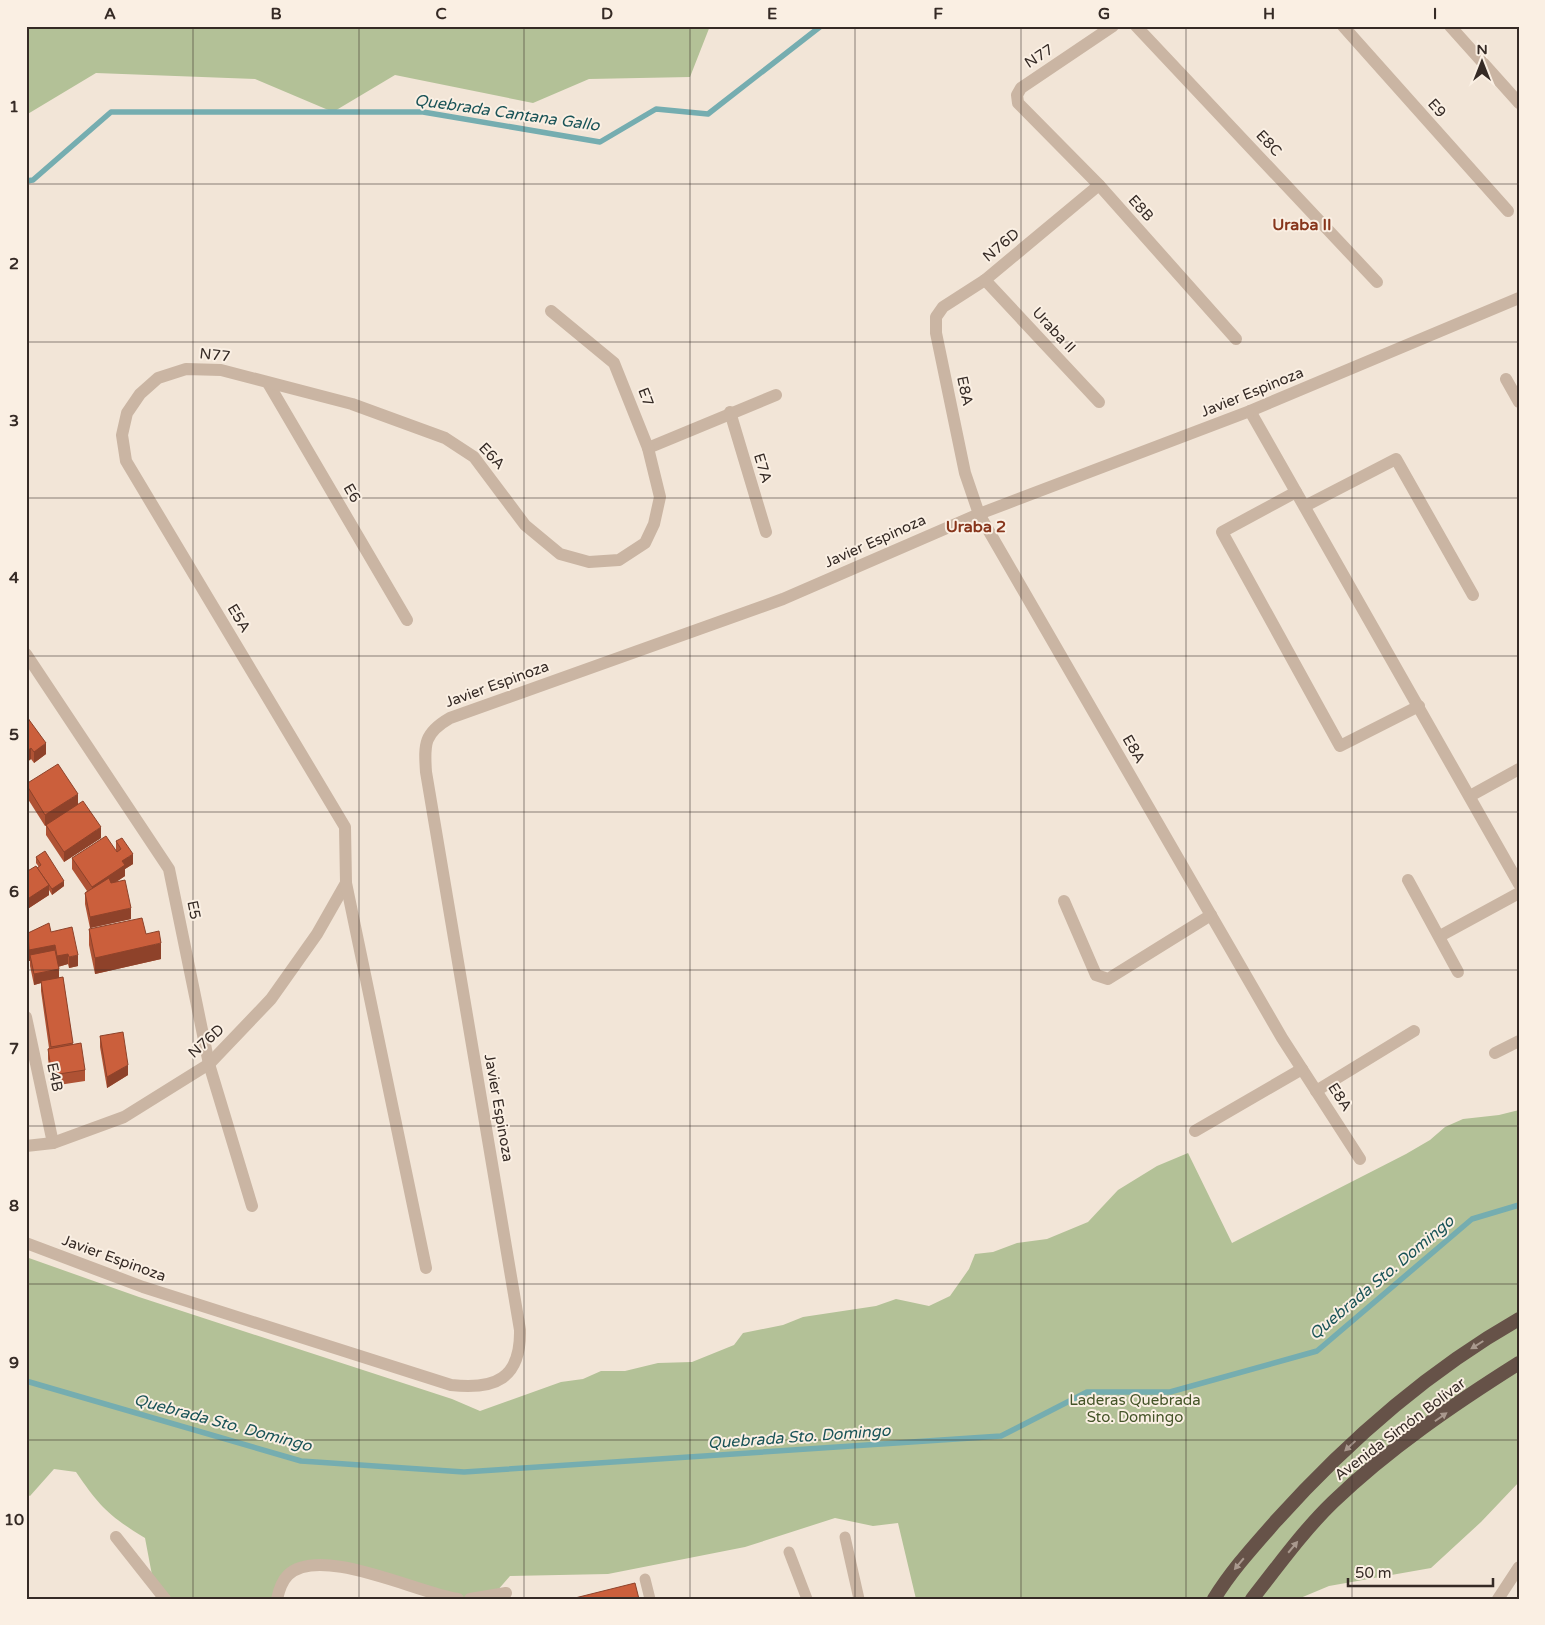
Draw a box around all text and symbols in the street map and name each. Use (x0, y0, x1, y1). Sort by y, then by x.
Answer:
text: A (104, 4, 116, 24)
text: B (270, 4, 282, 24)
text: C (435, 4, 447, 24)
text: D (601, 4, 613, 24)
text: E (767, 4, 777, 24)
text: F (933, 4, 943, 24)
text: G (1098, 4, 1110, 24)
text: H (1263, 4, 1275, 24)
text: I (1433, 4, 1437, 24)
north arrow (1458, 38, 1508, 88)
street label: N77 (1021, 40, 1057, 72)
text: N (1476, 41, 1488, 58)
water label: Quebrada Cantana Gallo (413, 90, 602, 136)
street label: E9 (1424, 95, 1450, 121)
text: 1 (9, 97, 19, 117)
street label: E8C (1252, 126, 1286, 160)
street label: E8B (1124, 191, 1158, 225)
district label: Uraba II (1272, 215, 1332, 235)
street label: N76D (979, 225, 1023, 265)
text: 2 (9, 254, 19, 274)
street label: Uraba II (1028, 304, 1080, 356)
street label: N77 (199, 344, 231, 366)
street label: Javier Espinoza (1198, 363, 1306, 421)
street label: E8A (953, 374, 977, 408)
street label: E7 (634, 385, 658, 409)
text: 3 (9, 411, 19, 431)
street label: E6A (475, 439, 509, 473)
street label: E7A (750, 451, 776, 485)
street label: E6 (339, 480, 365, 506)
street label: Javier Espinoza (821, 511, 929, 571)
district label: Uraba 2 (946, 517, 1006, 537)
text: 4 (9, 568, 19, 588)
street label: E5A (224, 600, 254, 636)
street label: Javier Espinoza (443, 657, 551, 711)
text: 5 (9, 725, 19, 745)
street label: E8A (1119, 731, 1149, 767)
text: 6 (9, 882, 19, 902)
street label: E5 (183, 899, 205, 921)
street label: N76D (184, 1020, 228, 1062)
text: 7 (9, 1039, 19, 1059)
street label: Javier Espinoza (481, 1053, 517, 1163)
street label: E4B (43, 1061, 67, 1093)
street label: E8A (1324, 1079, 1356, 1115)
text: 8 (9, 1196, 19, 1216)
water label: Quebrada Sto. Domingo (1305, 1210, 1459, 1344)
street label: Javier Espinoza (60, 1231, 168, 1285)
one-way arrow (1471, 1341, 1484, 1350)
text: 9 (9, 1353, 19, 1373)
street label: Avenida Simón Bolívar (1331, 1374, 1469, 1484)
water label: Quebrada Sto. Domingo (132, 1390, 315, 1457)
park label: Laderas Quebrada Sto. Domingo (1069, 1391, 1201, 1426)
one-way arrow (1434, 1412, 1448, 1422)
water label: Quebrada Sto. Domingo (707, 1421, 892, 1453)
one-way arrow (1344, 1440, 1356, 1452)
text: 10 (4, 1510, 24, 1530)
one-way arrow (1288, 1541, 1299, 1554)
scale bar (1348, 1555, 1492, 1587)
one-way arrow (1234, 1558, 1245, 1570)
text: 50 m (1355, 1564, 1392, 1582)

